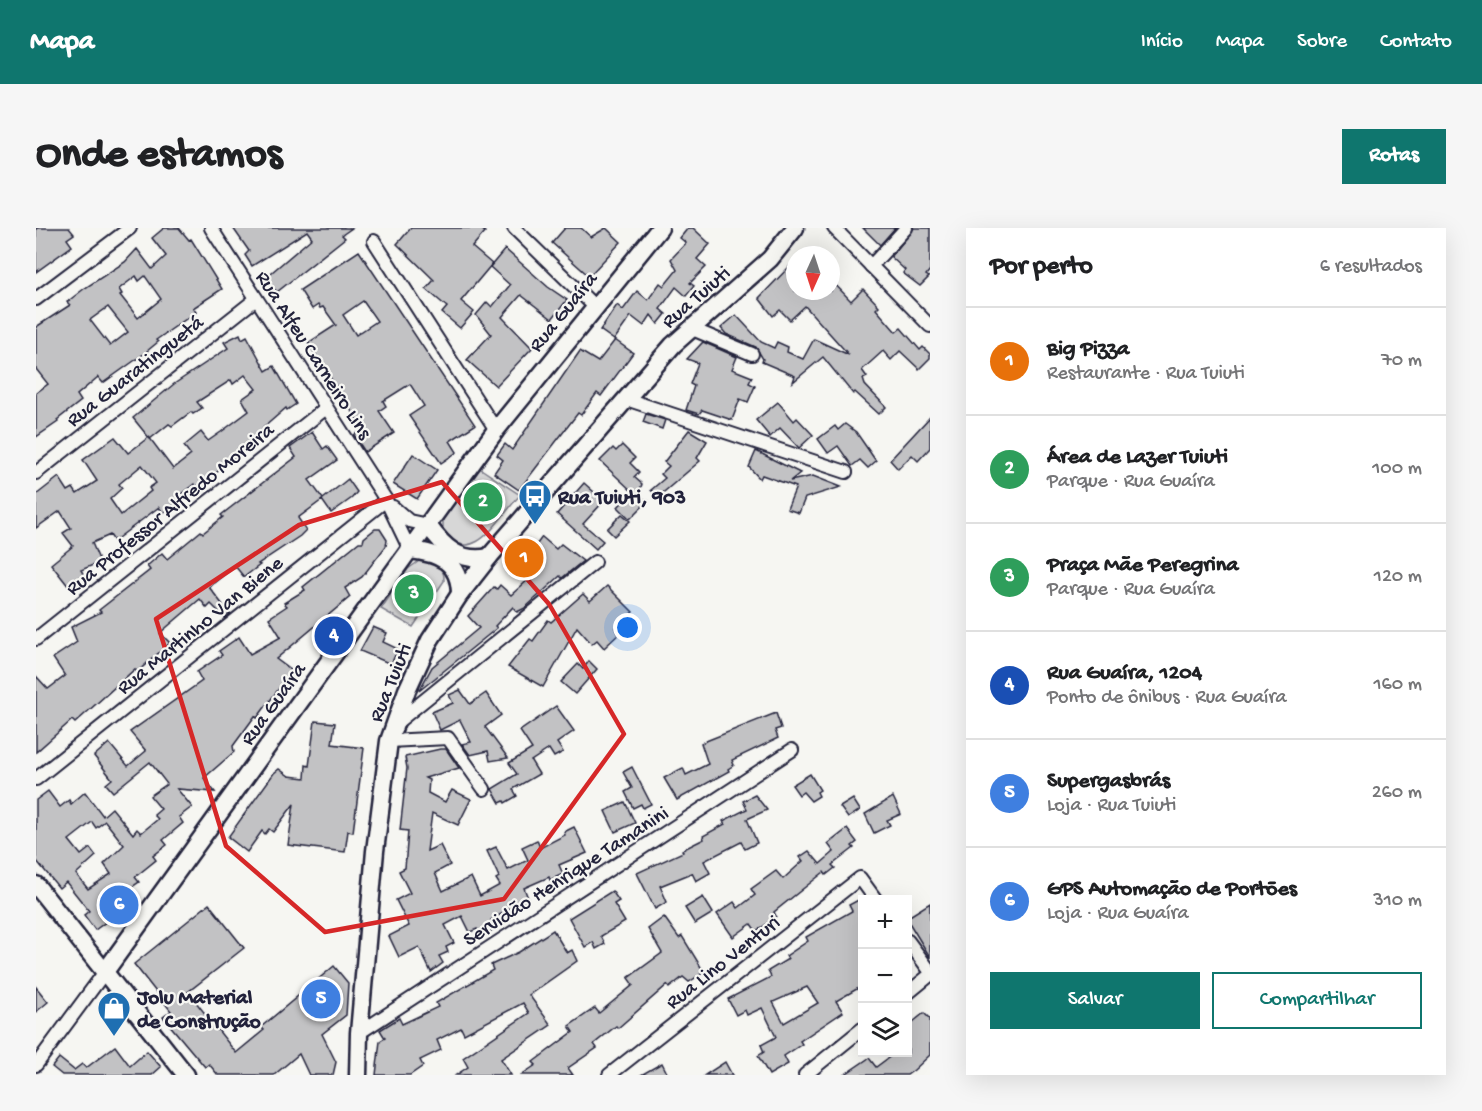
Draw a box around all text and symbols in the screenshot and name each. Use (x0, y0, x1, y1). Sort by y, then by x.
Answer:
text: Mapa (30, 26, 94, 59)
text: Início (1141, 30, 1183, 55)
text: Mapa (1216, 30, 1264, 55)
text: Sobre (1297, 30, 1347, 55)
text: Contato (1380, 30, 1452, 55)
button: Rotas (1342, 129, 1446, 184)
text: Onde estamos (36, 132, 282, 181)
north arrow (786, 246, 840, 300)
text: Por perto (990, 252, 1093, 283)
text: 6 resultados (1320, 256, 1422, 279)
street label: Rua Tuiuti (658, 262, 737, 335)
street label: Rua Alfeu Carneiro Lins (248, 267, 377, 446)
street label: Rua Guaíra (525, 267, 605, 358)
street label: Rua Guaratinguetá (63, 311, 211, 434)
text: Big Pizza (1047, 337, 1129, 363)
text: 1 (1005, 350, 1014, 373)
text: 70 m (1381, 350, 1422, 373)
text: Restaurante · Rua Tuiuti (1047, 363, 1245, 386)
street label: Rua Professor Alfredo Moreira (62, 418, 281, 602)
text: Área de Lazer Tuiuti (1047, 445, 1228, 471)
text: 2 (1005, 458, 1014, 481)
text: 100 m (1372, 458, 1422, 481)
text: Parque · Rua Guaíra (1047, 471, 1215, 494)
bus stop icon: Rua Tuiuti, 903 (517, 478, 553, 525)
pin: 2 (464, 480, 502, 524)
place label: Rua Tuiuti, 903 (557, 487, 686, 512)
pin: 1 (504, 536, 544, 580)
street label: Rua Martinho Van Biene (113, 551, 290, 701)
text: Praça Mãe Peregrina (1047, 553, 1238, 579)
text: 3 (1004, 566, 1015, 589)
text: 120 m (1374, 566, 1422, 589)
pin: 3 (394, 572, 434, 616)
text: Parque · Rua Guaíra (1047, 579, 1215, 602)
your location (613, 613, 642, 642)
pin: 4 (314, 614, 354, 658)
street label: Rua Tuiuti (365, 640, 419, 726)
street label: Rua Guaíra (237, 658, 314, 751)
text: Rua Guaíra, 1204 (1047, 661, 1202, 687)
text: 4 (1005, 674, 1014, 697)
text: 160 m (1373, 674, 1422, 697)
text: Ponto de ônibus · Rua Guaíra (1047, 687, 1287, 710)
text: Supergasbrás (1047, 769, 1170, 795)
text: 5 (1004, 782, 1015, 805)
text: 260 m (1372, 782, 1422, 805)
text: Loja · Rua Tuiuti (1047, 795, 1176, 818)
street label: Servidão Henrique Tamanini (459, 802, 674, 954)
text: GPS Automação de Portões (1047, 877, 1297, 903)
pin: 6 (100, 882, 139, 928)
text: 6 (1004, 890, 1015, 913)
text: 310 m (1373, 890, 1422, 913)
map controls (858, 895, 912, 1057)
button: + (858, 895, 912, 949)
text: Loja · Rua Guaíra (1047, 903, 1189, 926)
street label: Rua Lino Venturi (662, 911, 786, 1016)
button: − (858, 949, 912, 1003)
button: Salvar (990, 972, 1200, 1029)
button: Compartilhar (1212, 972, 1422, 1029)
pin: 5 (302, 976, 340, 1022)
place label: Jolu Material de Construção (136, 987, 261, 1036)
shop icon: Jolu Material de Construção (96, 990, 132, 1037)
button: layers (858, 1003, 912, 1057)

